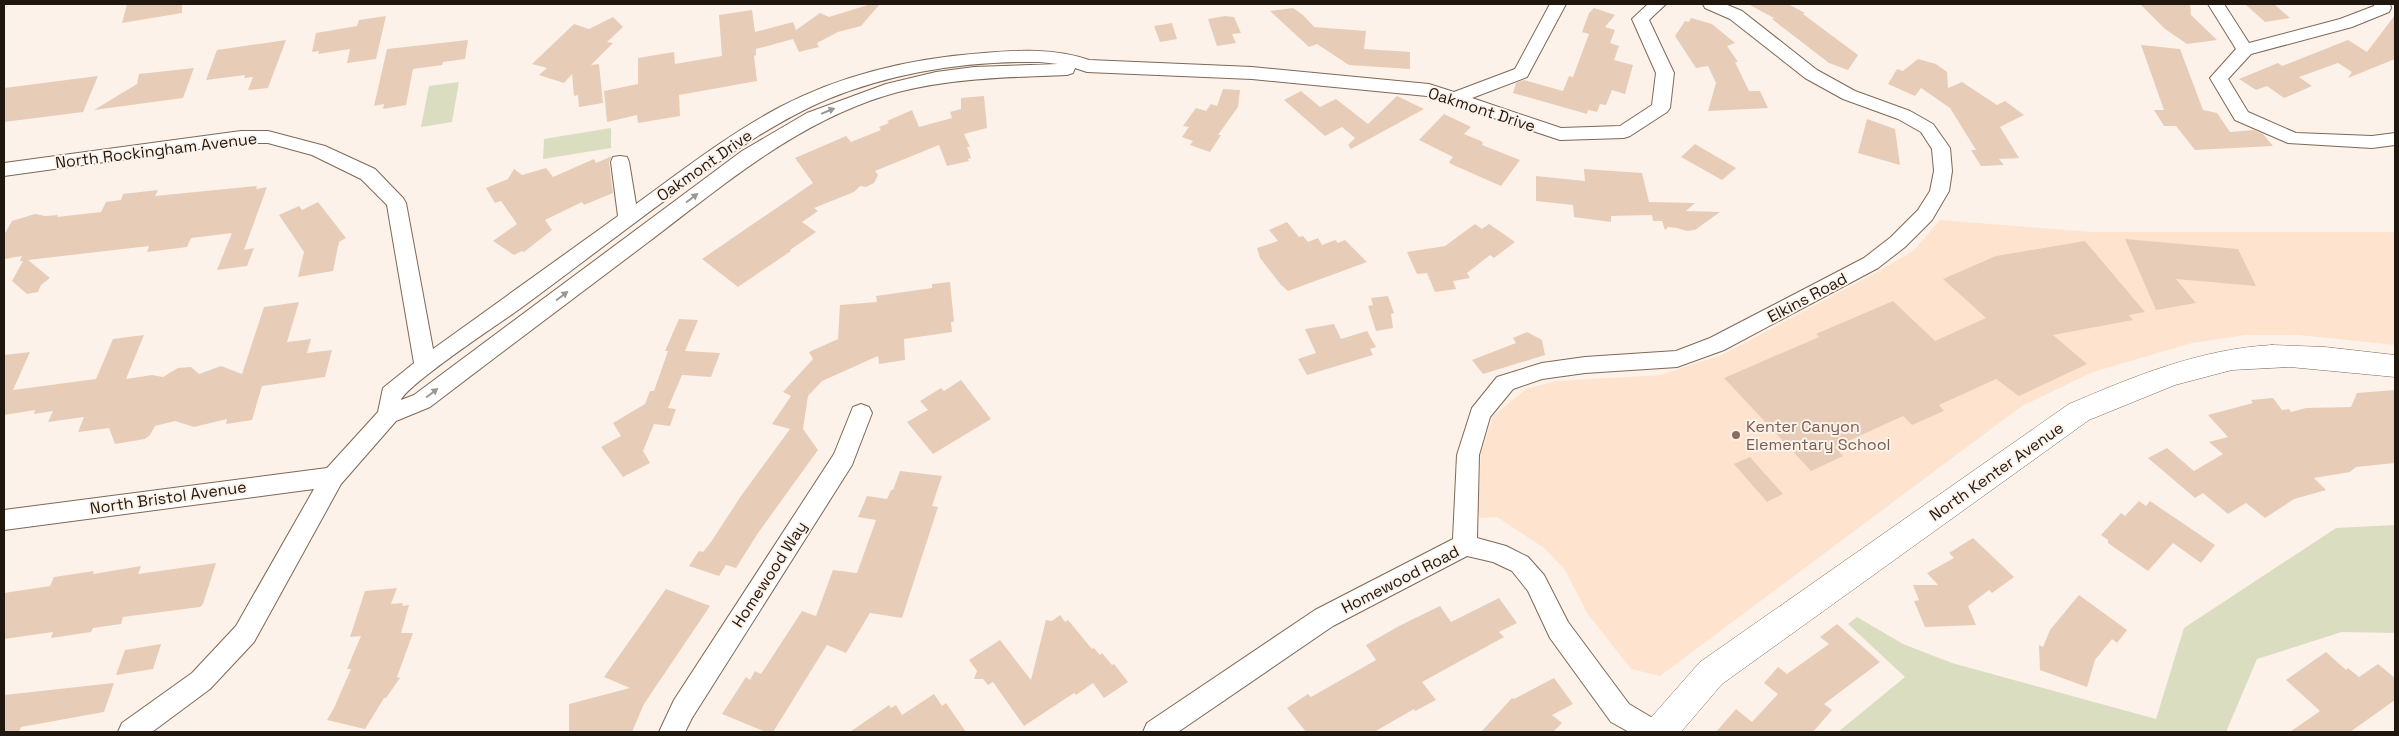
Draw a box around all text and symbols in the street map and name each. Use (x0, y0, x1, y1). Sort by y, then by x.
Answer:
street label: Oakmont Drive (1426, 82, 1538, 137)
one-way arrow (821, 107, 836, 115)
street label: Oakmont Drive (653, 125, 756, 206)
street label: North Rockingham Avenue (54, 128, 258, 173)
one-way arrow (685, 193, 698, 204)
street label: Elkins Road (1764, 268, 1851, 327)
one-way arrow (555, 291, 569, 301)
one-way arrow (425, 388, 439, 398)
place label: Kenter Canyon Elementary School (1746, 416, 1891, 455)
street label: North Kenter Avenue (1925, 417, 2068, 526)
marker: Kenter Canyon Elementary School (1730, 429, 1742, 441)
street label: North Bristol Avenue (88, 476, 248, 519)
street label: Homewood Way (727, 517, 812, 631)
street label: Homewood Road (1338, 541, 1463, 618)

